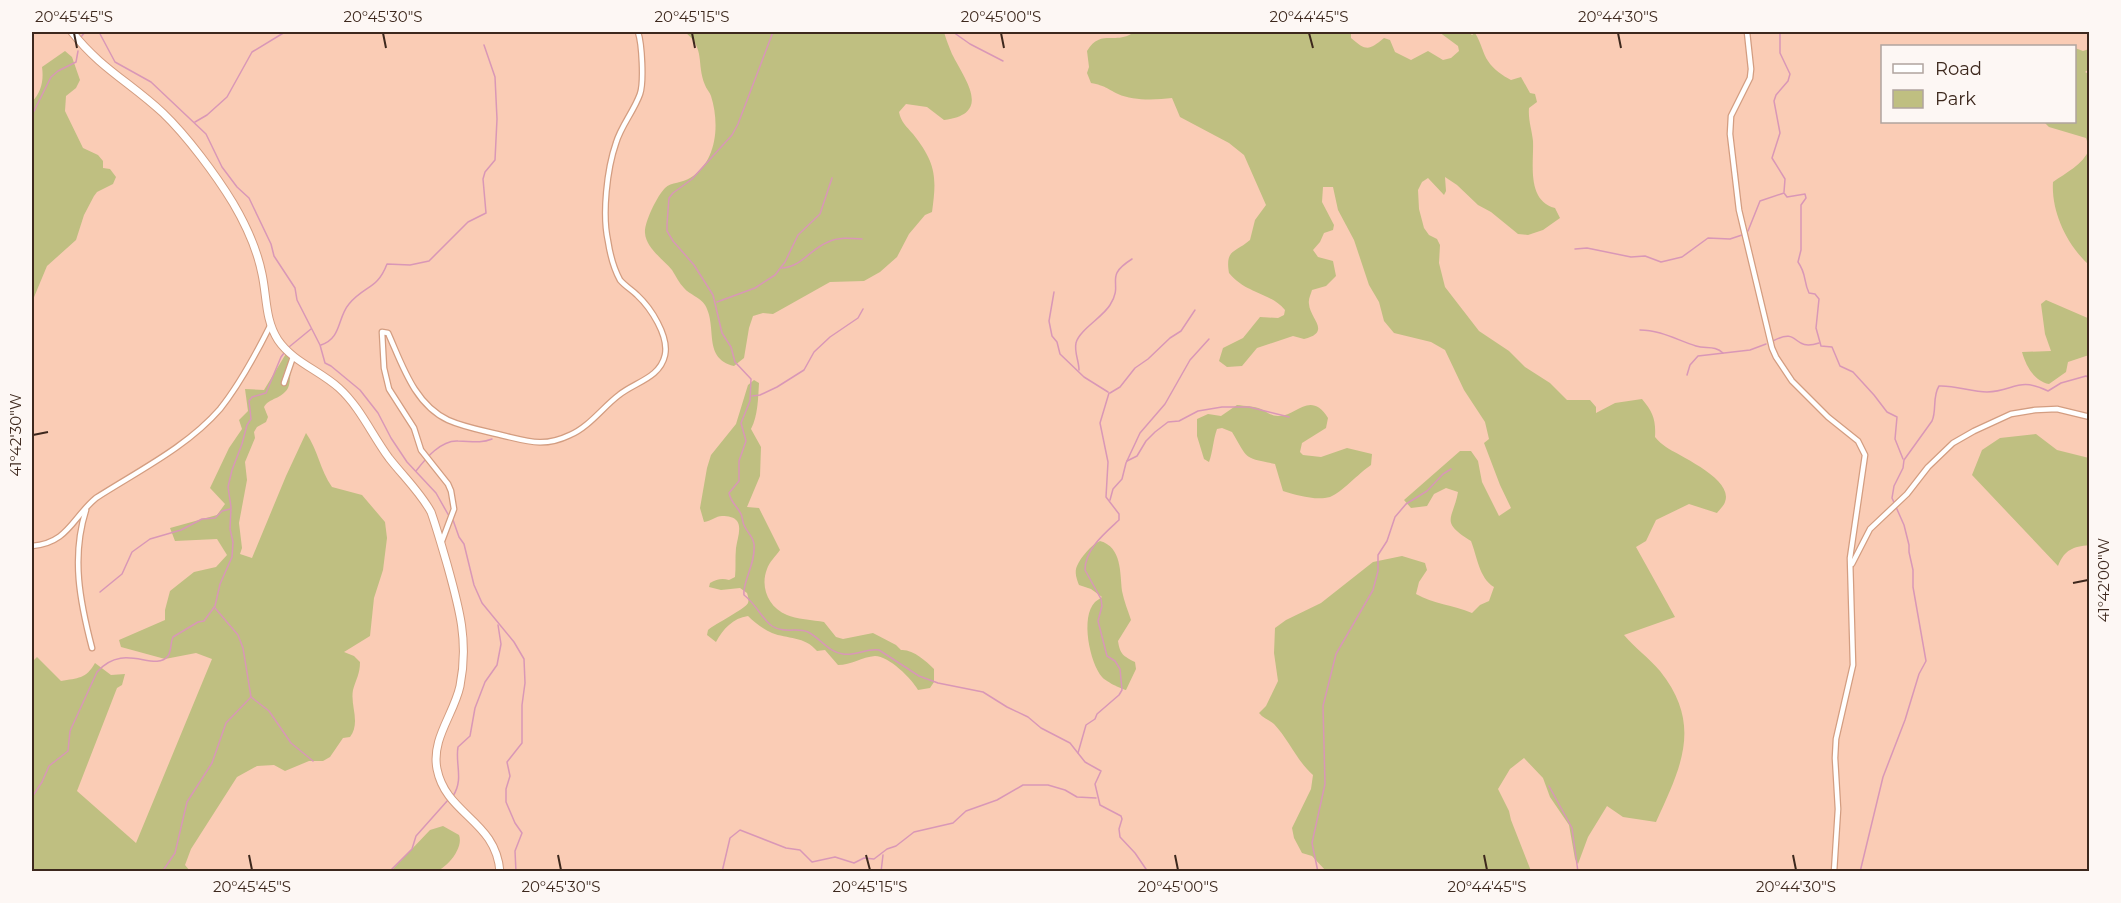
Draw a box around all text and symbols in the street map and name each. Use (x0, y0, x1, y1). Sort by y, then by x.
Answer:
text: 20°45'45"S (35, 7, 113, 26)
text: 20°45'30"S (343, 7, 423, 26)
text: 20°45'15"S (655, 7, 729, 26)
text: 20°45'00"S (961, 7, 1041, 26)
text: 20°44'45"S (1269, 7, 1349, 26)
text: 20°44'30"S (1578, 7, 1658, 26)
legend (1881, 45, 2076, 123)
text: Road (1935, 58, 1982, 80)
text: Park (1935, 88, 1976, 110)
text: 41°42'30"W (6, 393, 25, 477)
text: 41°42'00"W (2094, 537, 2113, 622)
text: 20°45'45"S (213, 877, 291, 896)
text: 20°45'30"S (521, 877, 601, 896)
text: 20°45'15"S (833, 877, 907, 896)
text: 20°45'00"S (1138, 877, 1218, 896)
text: 20°44'45"S (1447, 877, 1527, 896)
text: 20°44'30"S (1756, 877, 1836, 896)

